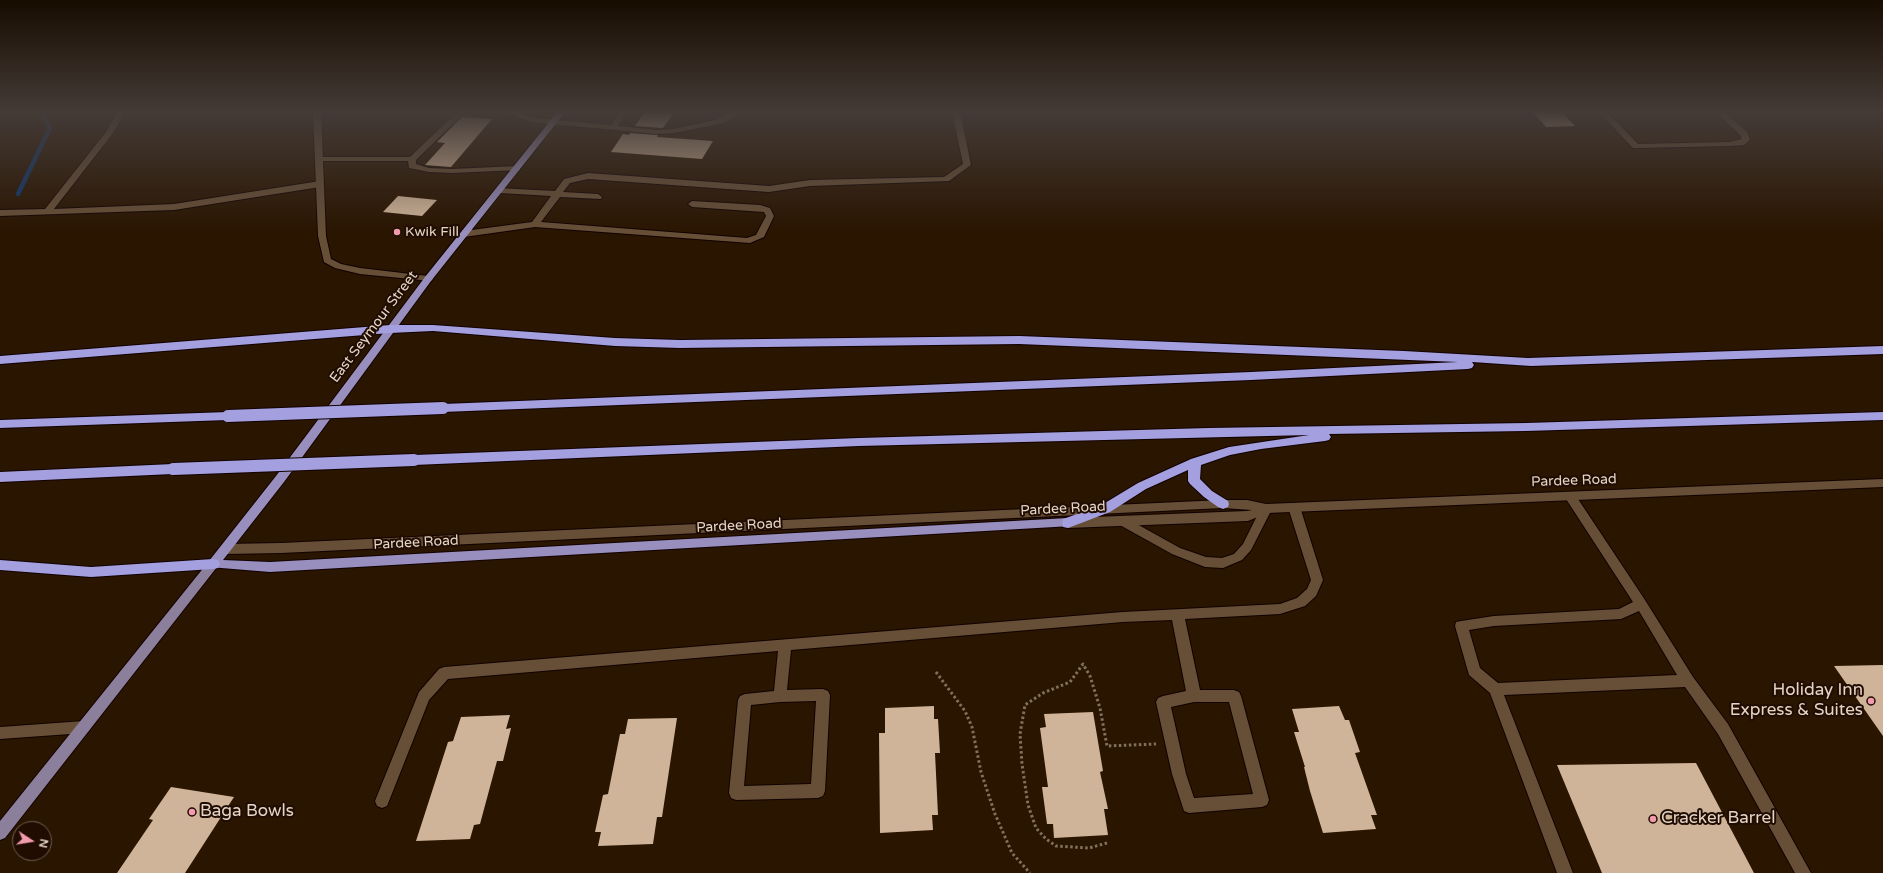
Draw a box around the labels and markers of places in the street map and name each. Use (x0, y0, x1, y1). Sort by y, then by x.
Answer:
place label: Kwik Fill (405, 224, 459, 240)
marker: Kwik Fill (392, 227, 402, 237)
place label: Holiday Inn Express & Suites (1730, 681, 1863, 721)
marker: Holiday Inn Express & Suites (1866, 696, 1876, 706)
place label: Baga Bowls (200, 802, 294, 822)
marker: Baga Bowls (187, 807, 197, 817)
place label: Cracker Barrel (1661, 809, 1775, 829)
marker: Cracker Barrel (1648, 814, 1658, 824)

